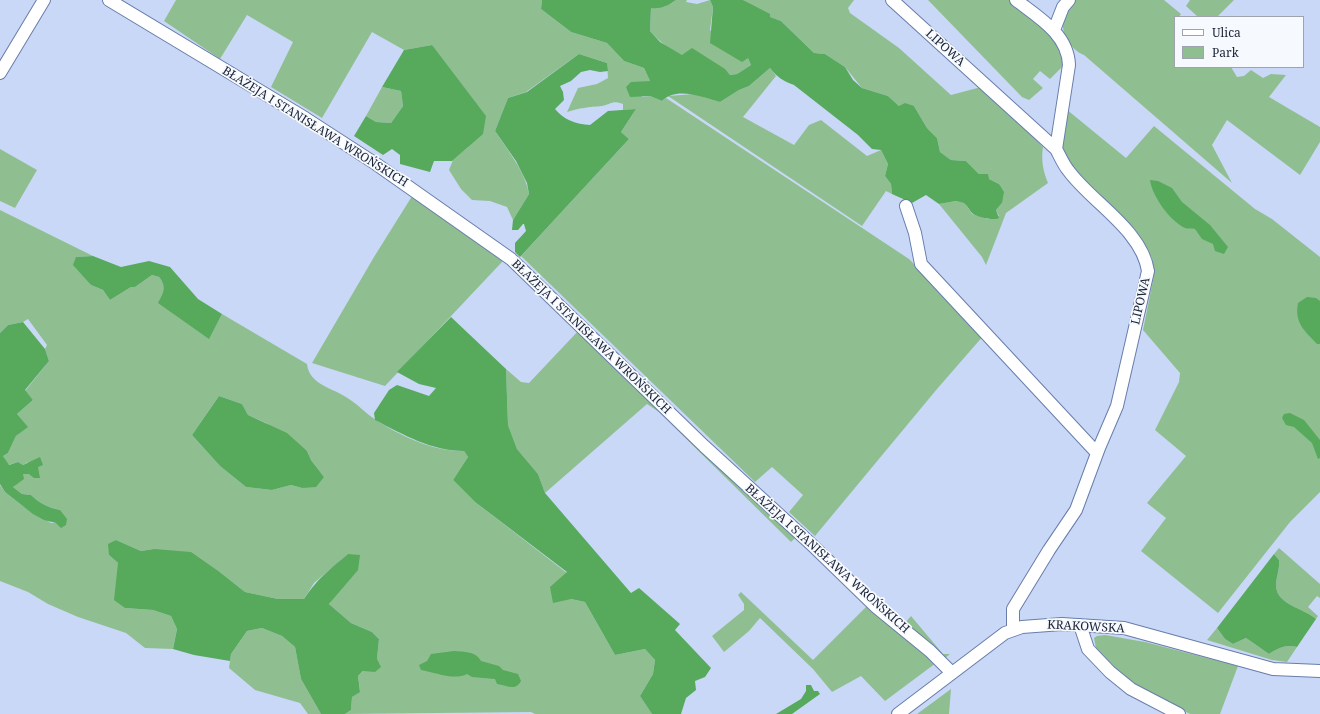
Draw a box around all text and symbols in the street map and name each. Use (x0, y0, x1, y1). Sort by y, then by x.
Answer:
legend (1174, 16, 1304, 68)
text: Ulica (1212, 24, 1241, 41)
street label: LIPOWA (922, 27, 968, 69)
text: Park (1212, 44, 1239, 61)
street label: BŁAŻEJA I STANISŁAWA WROŃSKICH (220, 64, 410, 190)
street label: BŁAŻEJA I STANISŁAWA WROŃSKICH (508, 257, 674, 417)
street label: LIPOWA (1129, 276, 1153, 326)
street label: BŁAŻEJA I STANISŁAWA WROŃSKICH (742, 481, 912, 637)
street label: KRAKOWSKA (1047, 618, 1125, 636)

